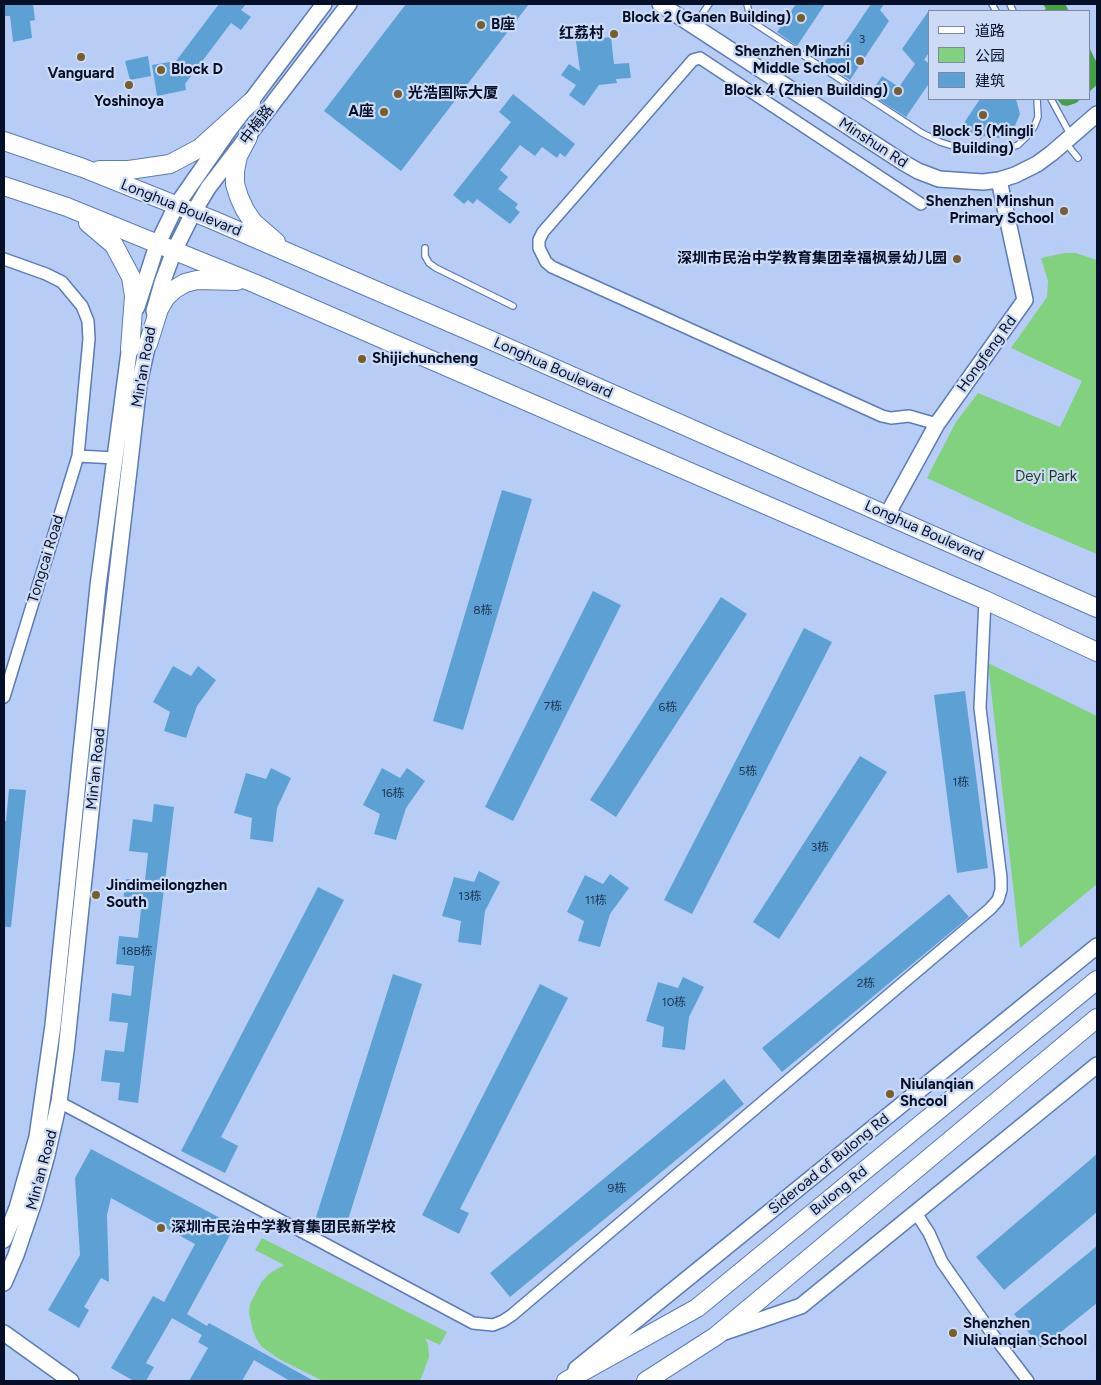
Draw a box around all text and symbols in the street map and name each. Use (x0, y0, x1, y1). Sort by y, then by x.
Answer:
place label: Block 2 (Ganen Building) (622, 9, 791, 27)
legend (928, 10, 1091, 100)
marker: Block 2 (Ganen Building) (795, 12, 807, 24)
place label: B座 (491, 16, 515, 34)
marker: B座 (475, 19, 487, 31)
text: 道路 (975, 22, 1005, 40)
place label: 红荔村 (559, 25, 604, 43)
marker: 红荔村 (608, 28, 620, 40)
house number: 3 (859, 32, 865, 46)
place label: Shenzhen Minzhi Middle School (734, 43, 850, 78)
text: 公园 (975, 47, 1005, 65)
marker: Vanguard (75, 51, 87, 63)
marker: Shenzhen Minzhi Middle School (854, 55, 866, 67)
place label: Block D (171, 61, 223, 79)
marker: Block D (155, 64, 167, 76)
place label: Vanguard (48, 65, 114, 83)
text: 建筑 (975, 72, 1005, 90)
marker: Yoshinoya (123, 79, 135, 91)
place label: Block 4 (Zhien Building) (724, 82, 888, 100)
place label: 光浩国际大厦 (408, 85, 498, 103)
marker: Block 4 (Zhien Building) (892, 85, 904, 97)
marker: 光浩国际大厦 (392, 88, 404, 100)
place label: Yoshinoya (94, 93, 164, 111)
street label: 中梅路 (236, 102, 278, 148)
place label: A座 (348, 103, 374, 121)
marker: A座 (378, 106, 390, 118)
marker: Block 5 (Mingli Building) (977, 109, 989, 121)
street label: Minshun Rd (835, 114, 911, 172)
place label: Block 5 (Mingli Building) (932, 123, 1034, 158)
street label: Longhua Boulevard (118, 176, 244, 240)
place label: Shenzhen Minshun Primary School (926, 193, 1054, 228)
marker: Shenzhen Minshun Primary School (1058, 205, 1070, 217)
place label: 深圳市民治中学教育集团幸福枫景幼儿园 (677, 250, 947, 268)
marker: 深圳市民治中学教育集团幸福枫景幼儿园 (951, 253, 963, 265)
street label: Hongfeng Rd (953, 312, 1021, 396)
street label: Min'an Road (128, 325, 160, 409)
street label: Longhua Boulevard (491, 334, 615, 402)
place label: Shijichuncheng (372, 350, 478, 368)
marker: Shijichuncheng (356, 353, 368, 365)
park label: Deyi Park (1015, 468, 1077, 486)
street label: Longhua Boulevard (862, 497, 986, 565)
street label: Tongcai Road (24, 513, 68, 605)
house number: 8栋 (473, 603, 493, 617)
house number: 7栋 (544, 699, 562, 713)
house number: 6栋 (659, 700, 677, 714)
street label: Min'an Road (83, 727, 109, 811)
house number: 5栋 (739, 764, 757, 778)
house number: 1栋 (953, 775, 969, 789)
house number: 16栋 (381, 786, 405, 800)
house number: 3栋 (811, 840, 829, 854)
place label: Jindimeilongzhen South (106, 877, 227, 912)
marker: Jindimeilongzhen South (90, 889, 102, 901)
house number: 13栋 (458, 889, 482, 903)
house number: 11栋 (585, 893, 607, 907)
house number: 18B栋 (121, 944, 153, 958)
house number: 2栋 (857, 976, 875, 990)
house number: 10栋 (662, 995, 686, 1009)
place label: Niulanqian Shcool (900, 1076, 974, 1111)
marker: Niulanqian Shcool (884, 1088, 896, 1100)
street label: Sideroad of Bulong Rd (765, 1110, 893, 1218)
street label: Min'an Road (23, 1128, 61, 1212)
street label: Bulong Rd (807, 1162, 871, 1220)
house number: 9栋 (608, 1181, 626, 1195)
place label: 深圳市民治中学教育集团民新学校 (171, 1219, 396, 1237)
marker: 深圳市民治中学教育集团民新学校 (155, 1222, 167, 1234)
place label: Shenzhen Niulanqian School (963, 1315, 1087, 1350)
marker: Shenzhen Niulanqian School (947, 1327, 959, 1339)

